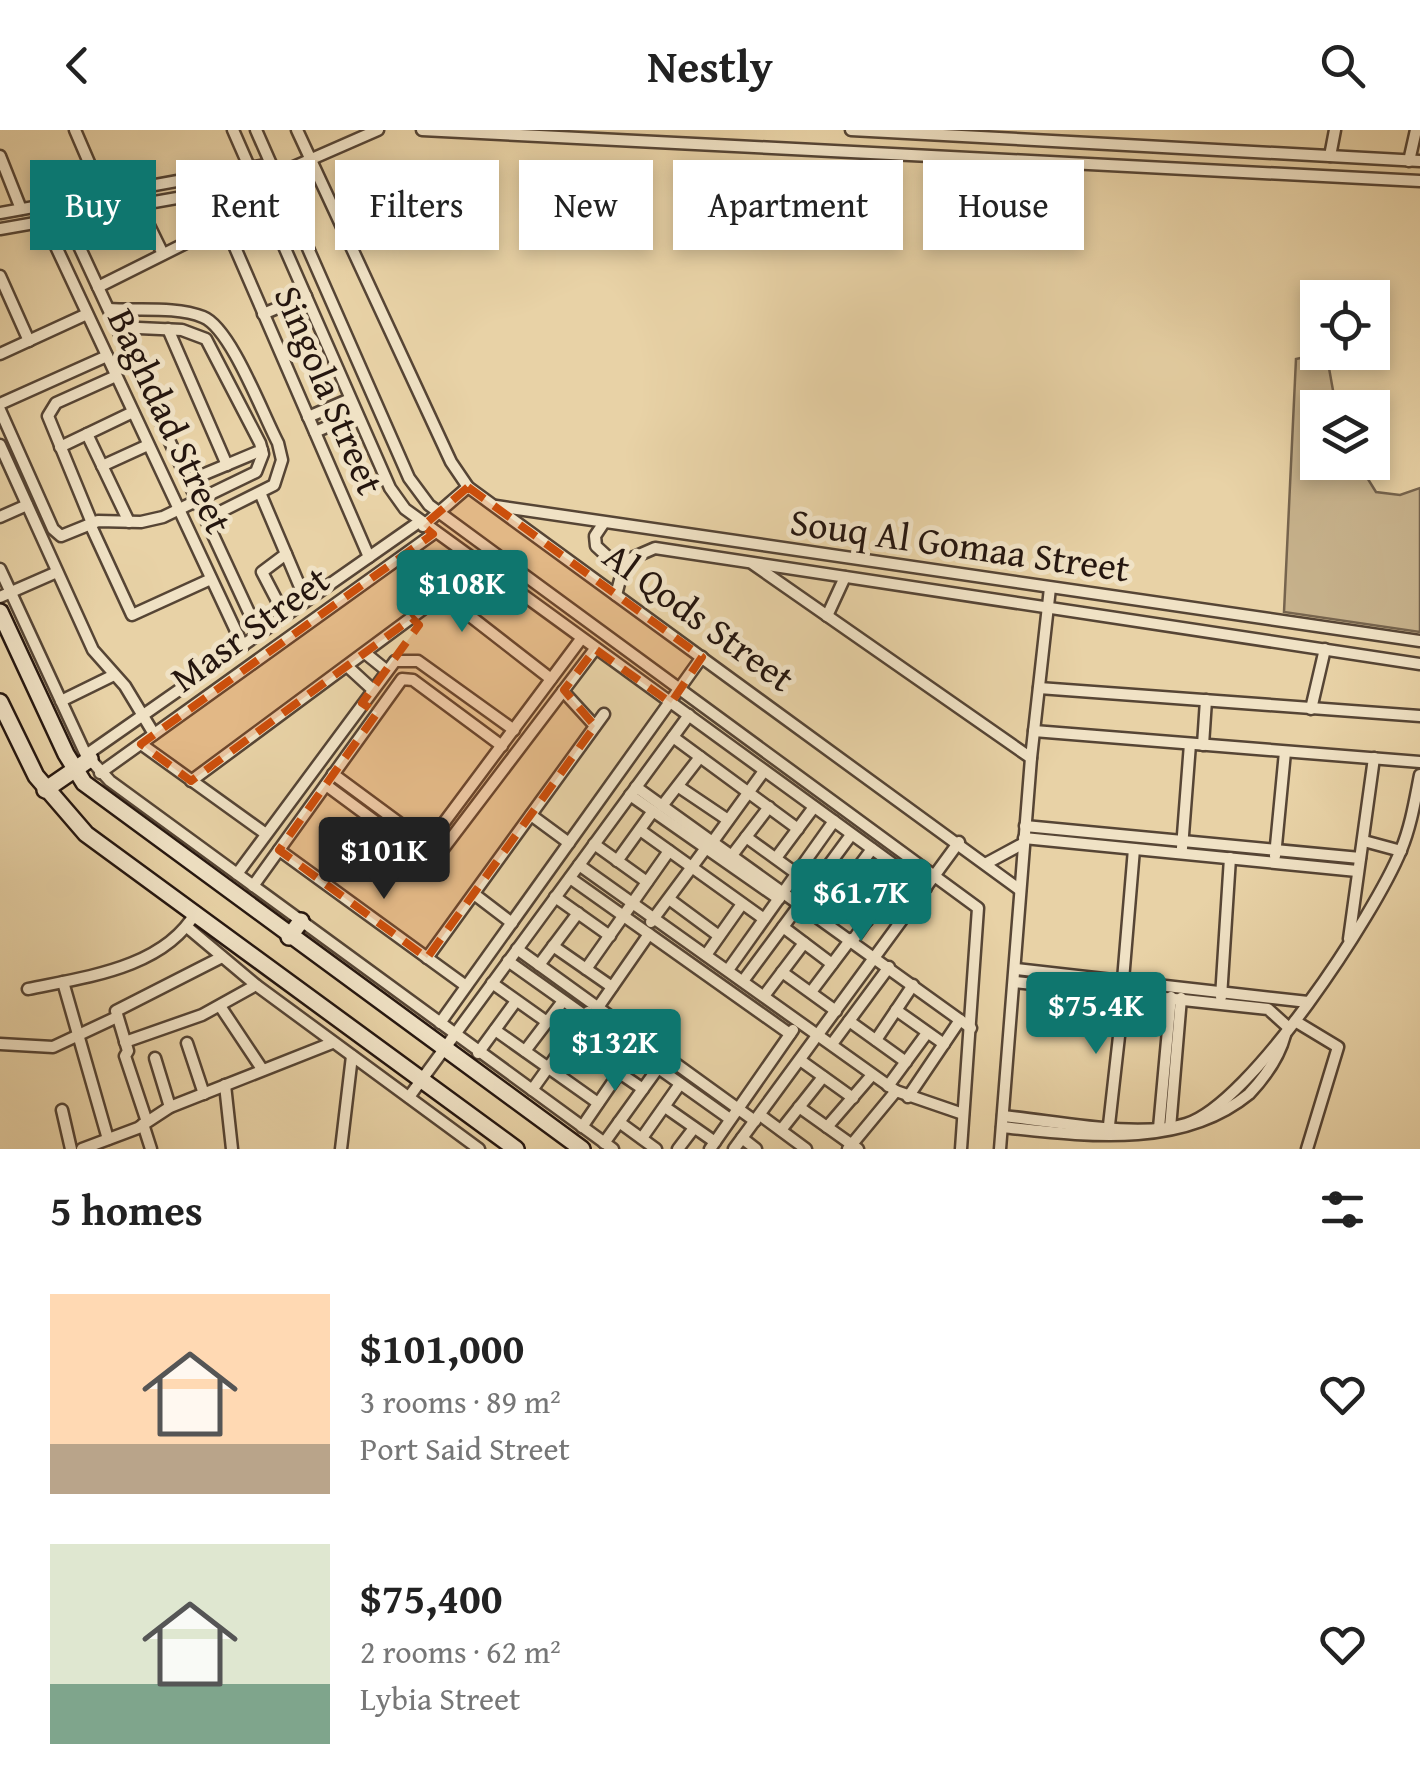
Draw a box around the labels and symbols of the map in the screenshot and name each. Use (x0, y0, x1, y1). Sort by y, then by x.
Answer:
street label: Singola Street (261, 276, 399, 503)
street label: Baghdad Street (94, 299, 248, 542)
street label: Souq Al Gomaa Street (787, 492, 1133, 596)
street label: Al Qods Street (592, 528, 807, 705)
pin: $108K (392, 550, 532, 635)
street label: Masr Street (158, 551, 340, 705)
pin: $101K (314, 817, 454, 902)
pin: $61.7K (780, 859, 942, 944)
pin: $75.4K (1015, 972, 1177, 1057)
pin: $132K (545, 1009, 685, 1094)

